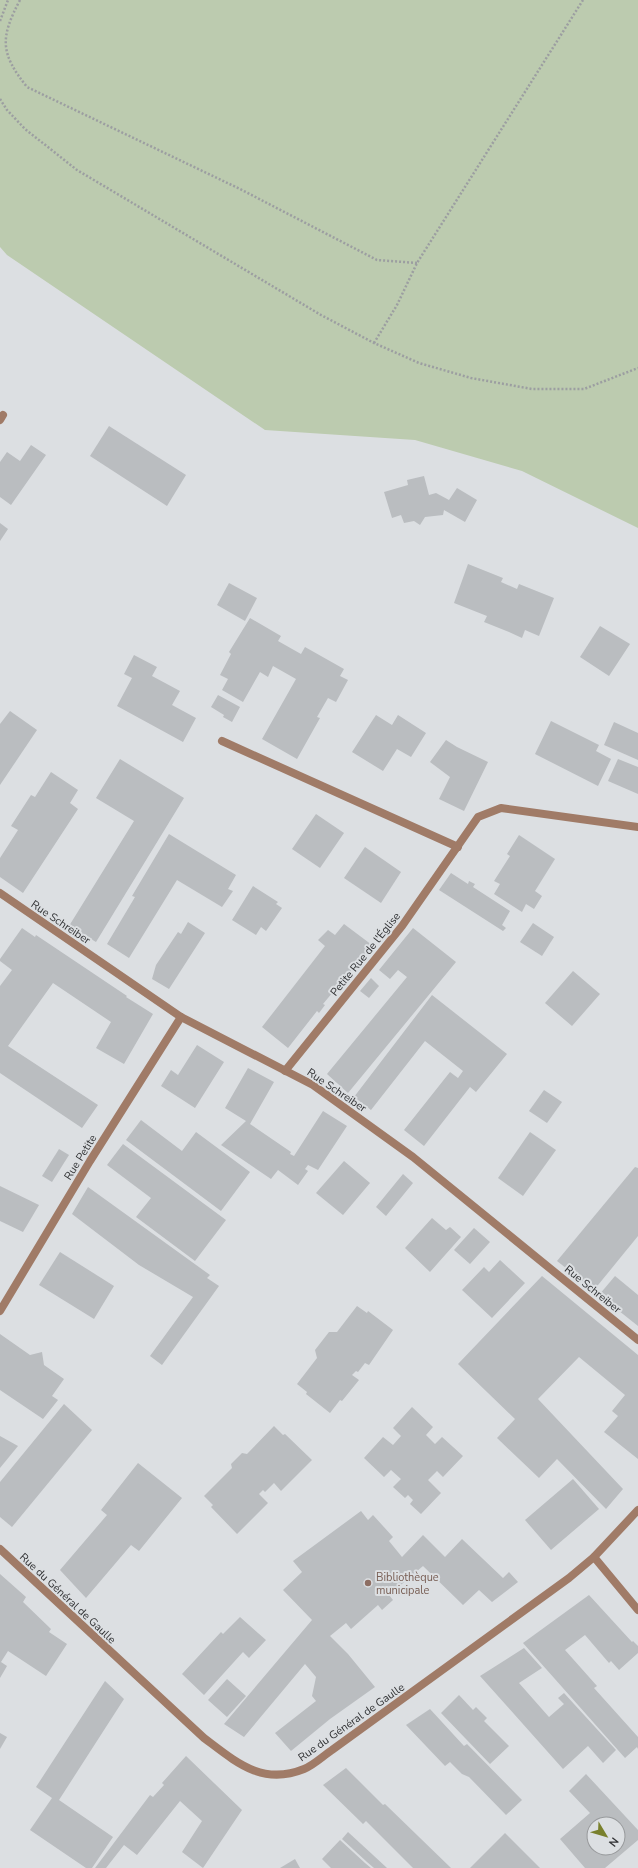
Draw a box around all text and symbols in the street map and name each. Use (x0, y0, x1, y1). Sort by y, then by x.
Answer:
street label: Rue Schreiber (28, 897, 93, 948)
street label: Petite Rue de l'Église (326, 909, 404, 999)
street label: Rue Schreiber (304, 1065, 369, 1116)
street label: Rue Petite (61, 1132, 100, 1183)
street label: Rue Schreiber (561, 1262, 624, 1317)
street label: Rue du Général de Gaulle (16, 1550, 119, 1647)
place label: Bibliothèque municipale (376, 1570, 439, 1598)
marker: Bibliothèque municipale (363, 1578, 373, 1588)
street label: Rue du Général de Gaulle (295, 1680, 408, 1765)
north arrow (586, 1816, 626, 1856)
text: N (605, 1834, 622, 1850)

